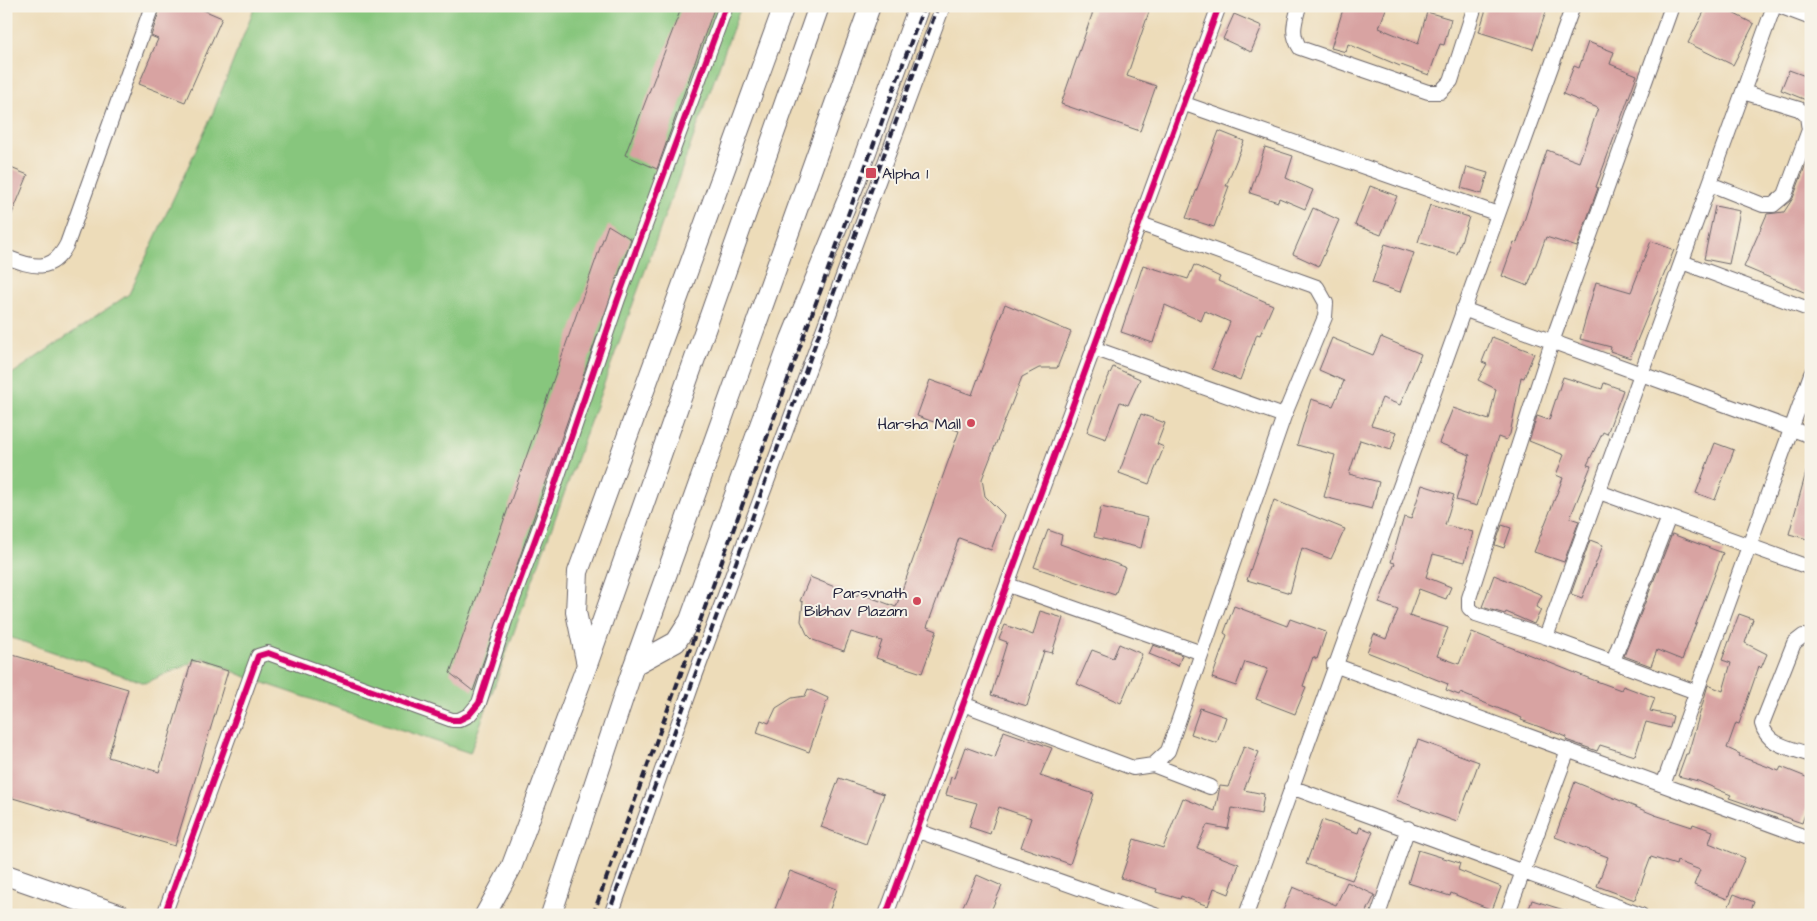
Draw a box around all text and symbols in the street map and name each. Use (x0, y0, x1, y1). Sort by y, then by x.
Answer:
place label: Alpha 1 (882, 163, 928, 185)
marker: Alpha 1 (864, 166, 878, 180)
place label: Harsha Mall (877, 413, 961, 435)
marker: Harsha Mall (965, 417, 977, 429)
place label: Parsvnath Bibhav Plazam (804, 582, 908, 622)
marker: Parsvnath Bibhav Plazam (911, 595, 923, 607)

